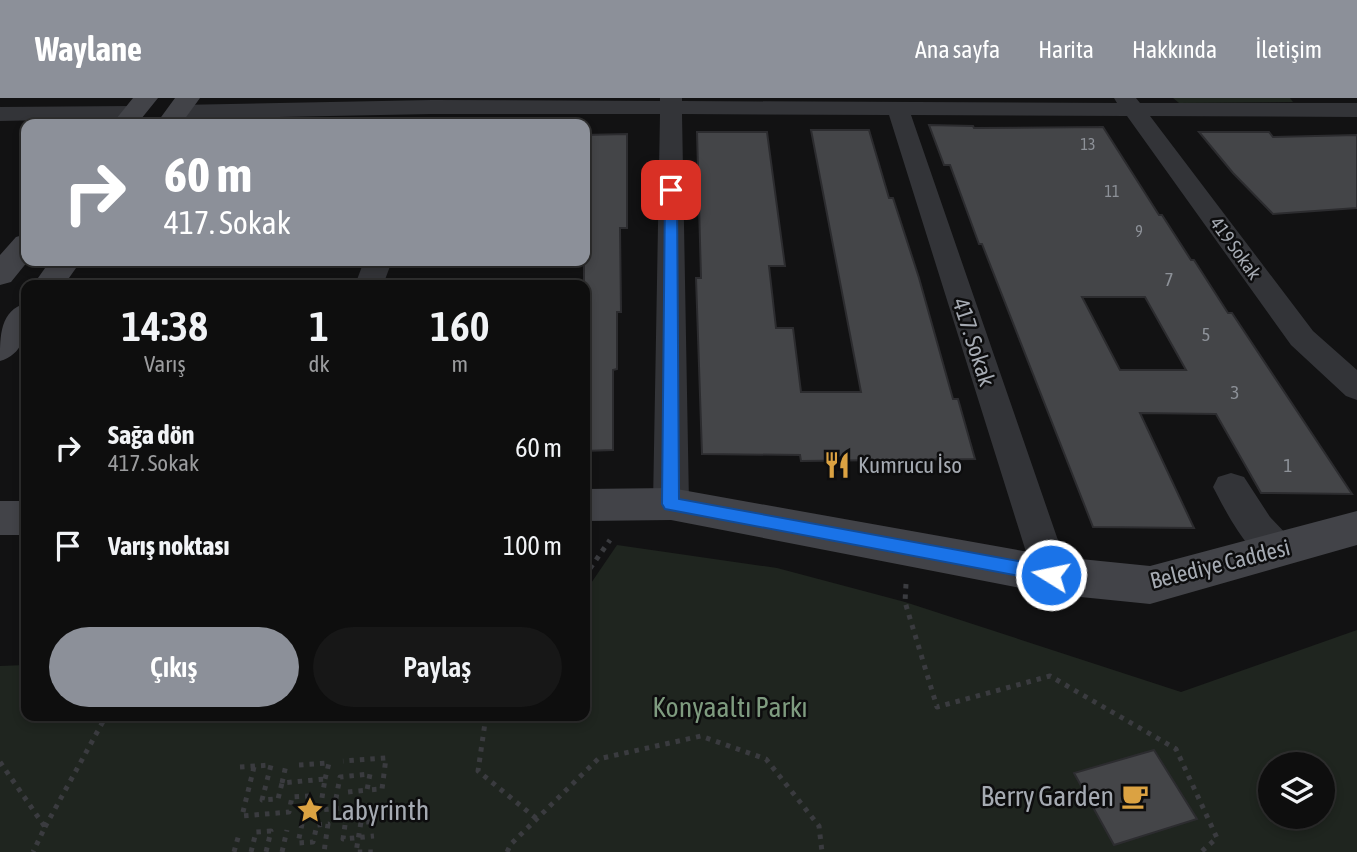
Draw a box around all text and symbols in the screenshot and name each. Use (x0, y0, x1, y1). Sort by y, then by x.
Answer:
text: Waylane (35, 30, 142, 68)
text: Ana sayfa (915, 36, 1000, 63)
text: Harita (1038, 36, 1094, 63)
text: Hakkında (1132, 36, 1217, 63)
text: İletişim (1255, 36, 1322, 63)
house number: 13 (1080, 135, 1096, 153)
text: 60 m (164, 146, 252, 202)
icon: right (49, 147, 140, 238)
pin (641, 160, 701, 220)
icon: arrive (652, 171, 690, 209)
house number: 11 (1104, 182, 1120, 200)
text: 417. Sokak (164, 204, 291, 241)
street label: 419 Sokak (1206, 212, 1266, 284)
house number: 9 (1135, 222, 1143, 240)
house number: 7 (1165, 268, 1173, 290)
street label: 417. Sokak (948, 295, 1000, 389)
text: 14:38 (122, 302, 208, 350)
text: 1 (309, 302, 329, 350)
text: 160 (430, 302, 489, 350)
house number: 5 (1202, 323, 1210, 345)
text: Varış (144, 351, 186, 377)
text: dk (309, 351, 330, 377)
text: m (451, 351, 468, 377)
house number: 3 (1231, 381, 1239, 403)
text: Sağa dön (108, 420, 194, 450)
icon: right (49, 429, 87, 467)
text: 60 m (515, 433, 562, 463)
text: 417. Sokak (108, 450, 199, 476)
restaurant icon: Kumrucu İso (822, 450, 852, 480)
place label: Kumrucu İso (858, 452, 962, 478)
house number: 1 (1284, 454, 1292, 476)
icon: arrive (49, 527, 87, 565)
text: Varış noktası (108, 531, 229, 561)
text: 100 m (503, 531, 562, 561)
street label: Belediye Caddesi (1147, 534, 1293, 594)
position arrow (1014, 538, 1088, 612)
button: Çıkış (49, 627, 299, 707)
button: Paylaş (313, 627, 562, 707)
park label: Konyaaltı Parkı (652, 691, 808, 723)
map controls (1258, 752, 1335, 829)
button: layers (1258, 752, 1335, 829)
place label: Berry Garden (980, 780, 1114, 812)
cafe icon: Berry Garden (1120, 781, 1150, 811)
place label: Labyrinth (331, 794, 429, 826)
place icon: Labyrinth (295, 795, 325, 825)

